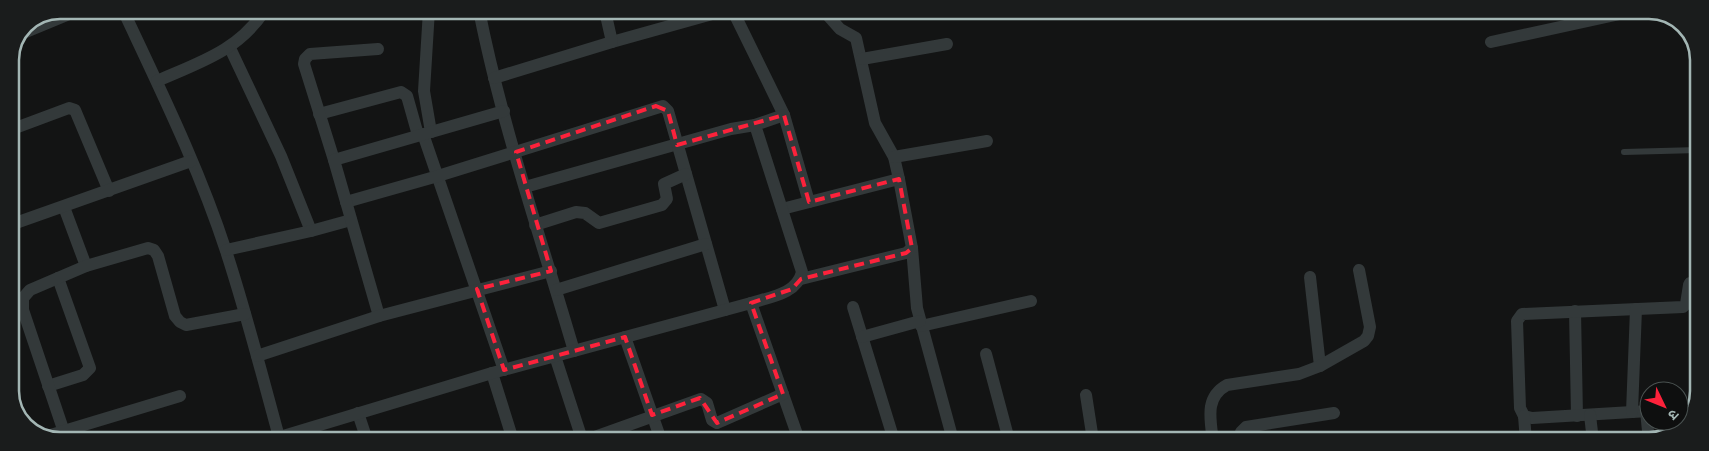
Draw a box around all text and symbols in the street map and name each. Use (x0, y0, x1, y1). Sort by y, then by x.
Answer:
north arrow (1639, 381, 1689, 431)
text: उ (1664, 406, 1682, 424)

